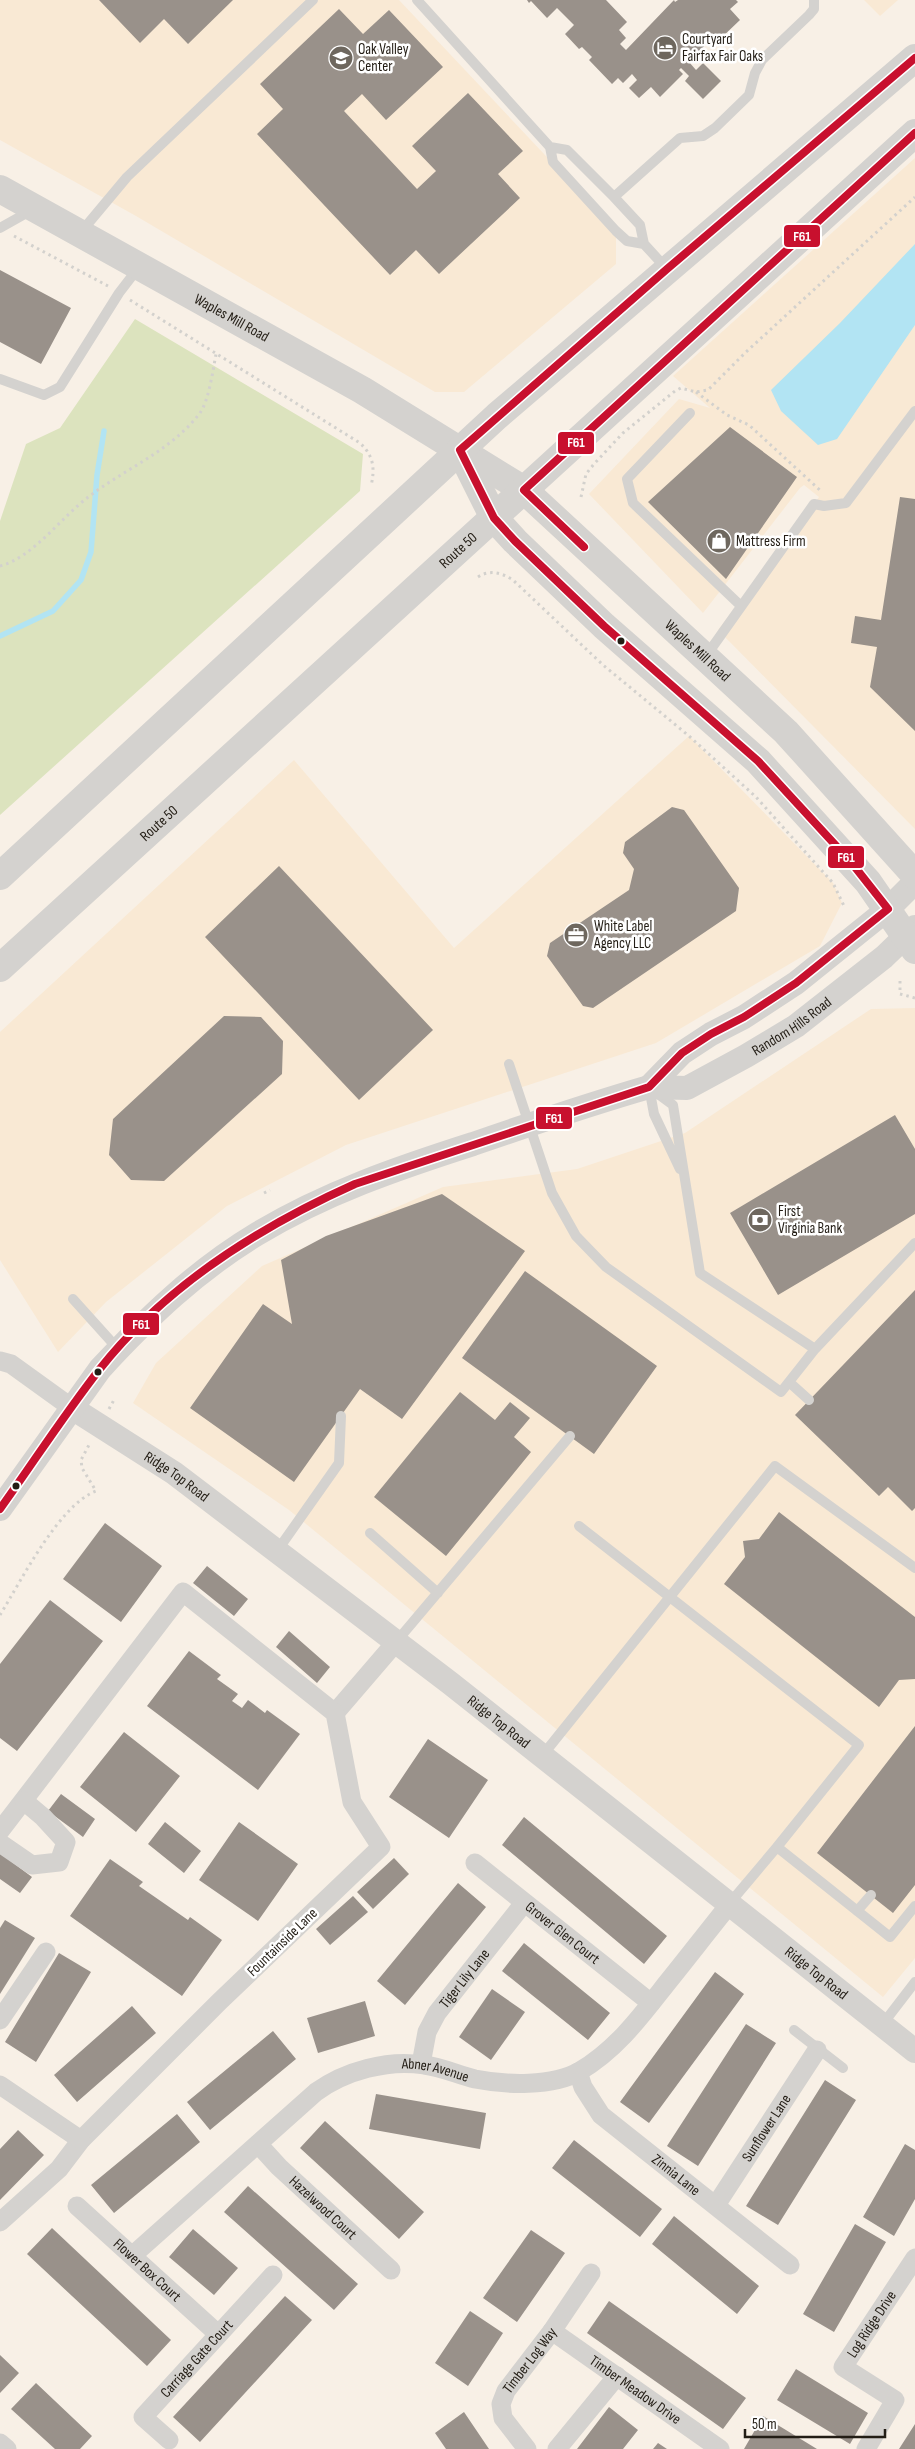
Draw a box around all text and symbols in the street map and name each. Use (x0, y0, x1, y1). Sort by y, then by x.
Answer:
place label: Courtyard Fairfax Fair Oaks (682, 30, 763, 66)
hotel icon: Courtyard Fairfax Fair Oaks (652, 35, 678, 61)
place label: Oak Valley Center (358, 40, 409, 76)
school or university icon: Oak Valley Center (328, 45, 354, 71)
line badge: F61 (783, 224, 821, 248)
text: F61 (793, 228, 811, 245)
street label: Waples Mill Road (191, 290, 272, 346)
line badge: F61 (557, 431, 595, 455)
text: F61 (567, 434, 585, 451)
street label: Route 50 (435, 528, 481, 573)
shop icon: Mattress Firm (706, 528, 732, 554)
place label: Mattress Firm (736, 532, 806, 551)
street label: Waples Mill Road (661, 616, 734, 686)
unlabelled marker (616, 636, 626, 646)
street label: Route 50 (136, 801, 182, 846)
line badge: F61 (827, 845, 865, 869)
text: F61 (837, 849, 855, 866)
place label: White Label Agency LLC (593, 917, 652, 953)
office icon: White Label Agency LLC (563, 922, 589, 948)
street label: Random Hills Road (749, 993, 835, 1060)
line badge: F61 (535, 1106, 573, 1130)
text: F61 (545, 1110, 563, 1127)
place label: First Virginia Bank (778, 1202, 843, 1238)
bank icon: First Virginia Bank (747, 1207, 773, 1233)
line badge: F61 (122, 1312, 160, 1336)
text: F61 (132, 1316, 150, 1333)
unlabelled marker (93, 1367, 103, 1377)
street label: Ridge Top Road (140, 1447, 213, 1506)
unlabelled marker (11, 1481, 21, 1491)
street label: Ridge Top Road (463, 1691, 534, 1753)
street label: Grover Glen Court (521, 1898, 604, 1969)
street label: Fountainside Lane (243, 1904, 322, 1981)
street label: Ridge Top Road (781, 1943, 852, 2004)
street label: Tiger Lily Lane (435, 1945, 494, 2012)
street label: Abner Avenue (401, 2054, 471, 2087)
street label: Sunflower Lane (738, 2091, 796, 2166)
street label: Zinnia Lane (648, 2150, 704, 2200)
street label: Hazelwood Court (285, 2172, 361, 2244)
street label: Flower Box Court (109, 2235, 185, 2306)
street label: Log Ridge Drive (843, 2287, 901, 2361)
street label: Carriage Gate Court (156, 2316, 238, 2402)
street label: Timber Log Way (499, 2324, 561, 2397)
street label: Timber Meadow Drive (586, 2351, 685, 2429)
scale bar (745, 2406, 885, 2438)
text: 50 m (752, 2415, 777, 2434)

